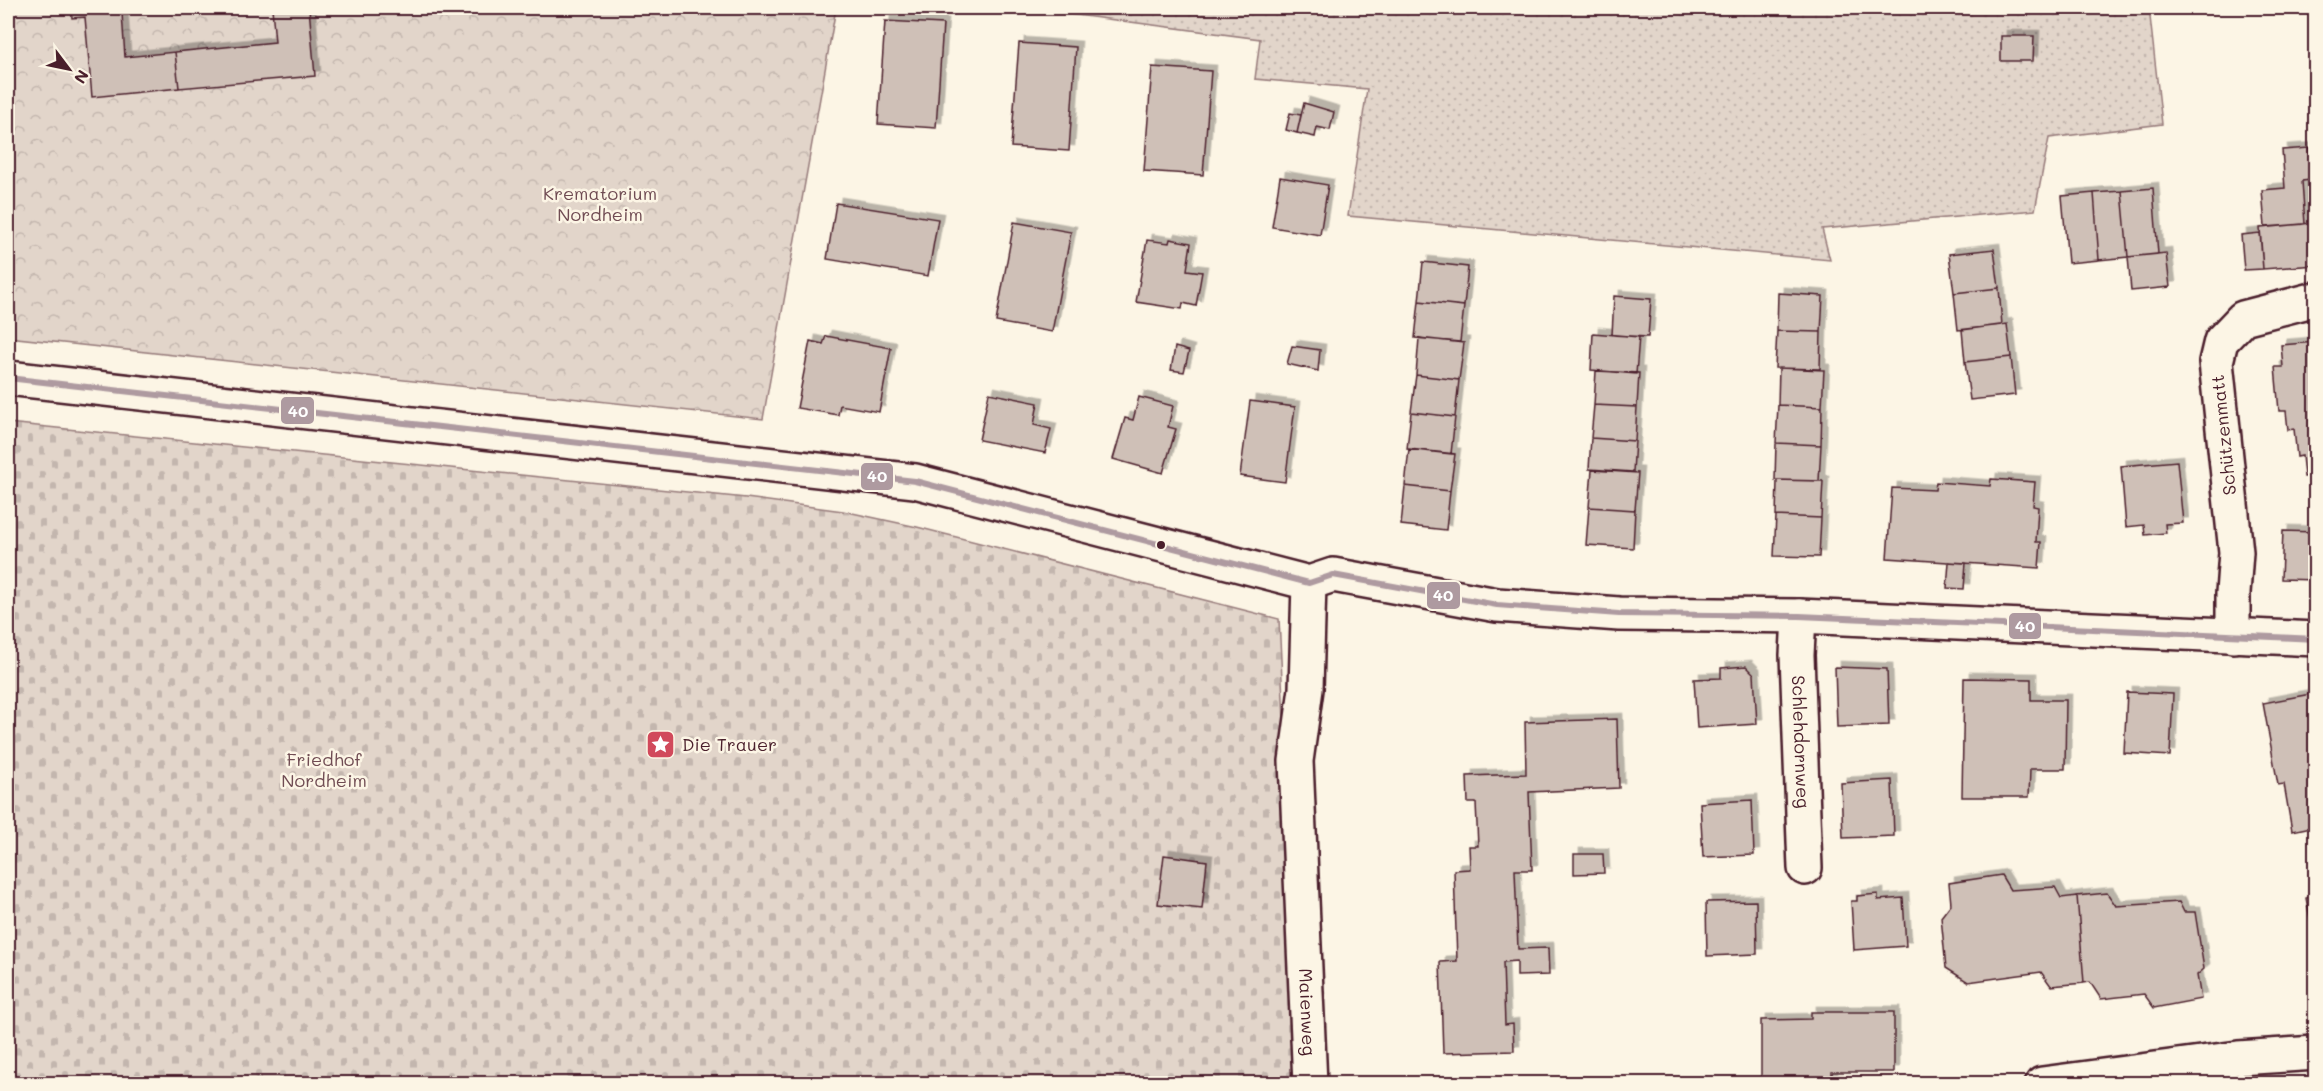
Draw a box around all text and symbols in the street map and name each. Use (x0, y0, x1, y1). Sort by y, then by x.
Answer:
north arrow (39, 39, 99, 99)
text: N (70, 66, 94, 88)
park label: Krematorium Nordheim (543, 181, 657, 226)
street label: Schützenmatt (2205, 374, 2241, 497)
line badge: 40 (280, 396, 315, 425)
text: 40 (288, 400, 308, 421)
line badge: 40 (860, 462, 894, 491)
text: 40 (867, 465, 887, 486)
unlabelled marker (1155, 539, 1167, 551)
line badge: 40 (1426, 581, 1461, 610)
text: 40 (1433, 584, 1453, 605)
line badge: 40 (2008, 612, 2042, 640)
text: 40 (2015, 615, 2035, 636)
street label: Schlehdornweg (1787, 675, 1816, 809)
place icon: Die Trauer (645, 729, 677, 761)
place label: Die Trauer (682, 732, 777, 756)
park label: Friedhof Nordheim (281, 747, 367, 792)
street label: Maienweg (1294, 968, 1322, 1056)

